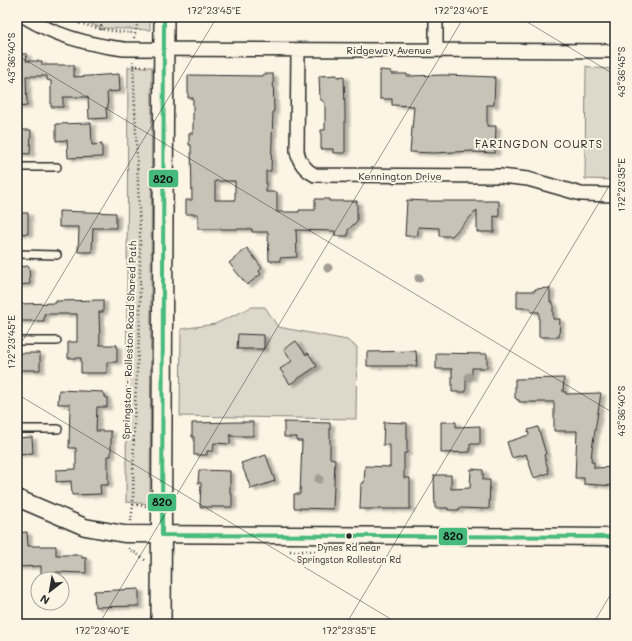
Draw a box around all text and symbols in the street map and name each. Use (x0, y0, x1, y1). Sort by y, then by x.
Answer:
text: 172°23'45"E (187, 3, 241, 17)
text: 172°23'40"E (434, 3, 488, 17)
text: 43°36'40"S (4, 32, 18, 83)
street label: Ridgeway Avenue (347, 43, 431, 57)
text: 43°36'45"S (614, 46, 628, 97)
district label: FARINGDON COURTS (475, 136, 603, 151)
text: 172°23'35"E (614, 158, 628, 212)
line badge: 820 (148, 169, 179, 188)
street label: Kennington Drive (358, 169, 442, 183)
text: 820 (153, 171, 173, 186)
street label: Springston - Rolleston Road Shared Path (119, 240, 139, 440)
text: 172°23'45"E (4, 315, 18, 369)
text: 43°36'40"S (614, 385, 628, 436)
line badge: 820 (147, 493, 177, 512)
text: 820 (152, 494, 172, 509)
line badge: 820 (438, 527, 468, 546)
text: 820 (443, 528, 463, 543)
marker: Dynes Rd near Springston Rolleston Rd (344, 531, 354, 541)
place label: Dynes Rd near Springston Rolleston Rd (297, 542, 401, 565)
north arrow (30, 571, 70, 611)
text: N (37, 591, 52, 609)
text: 172°23'40"E (75, 623, 129, 637)
text: 172°23'35"E (322, 623, 376, 637)

